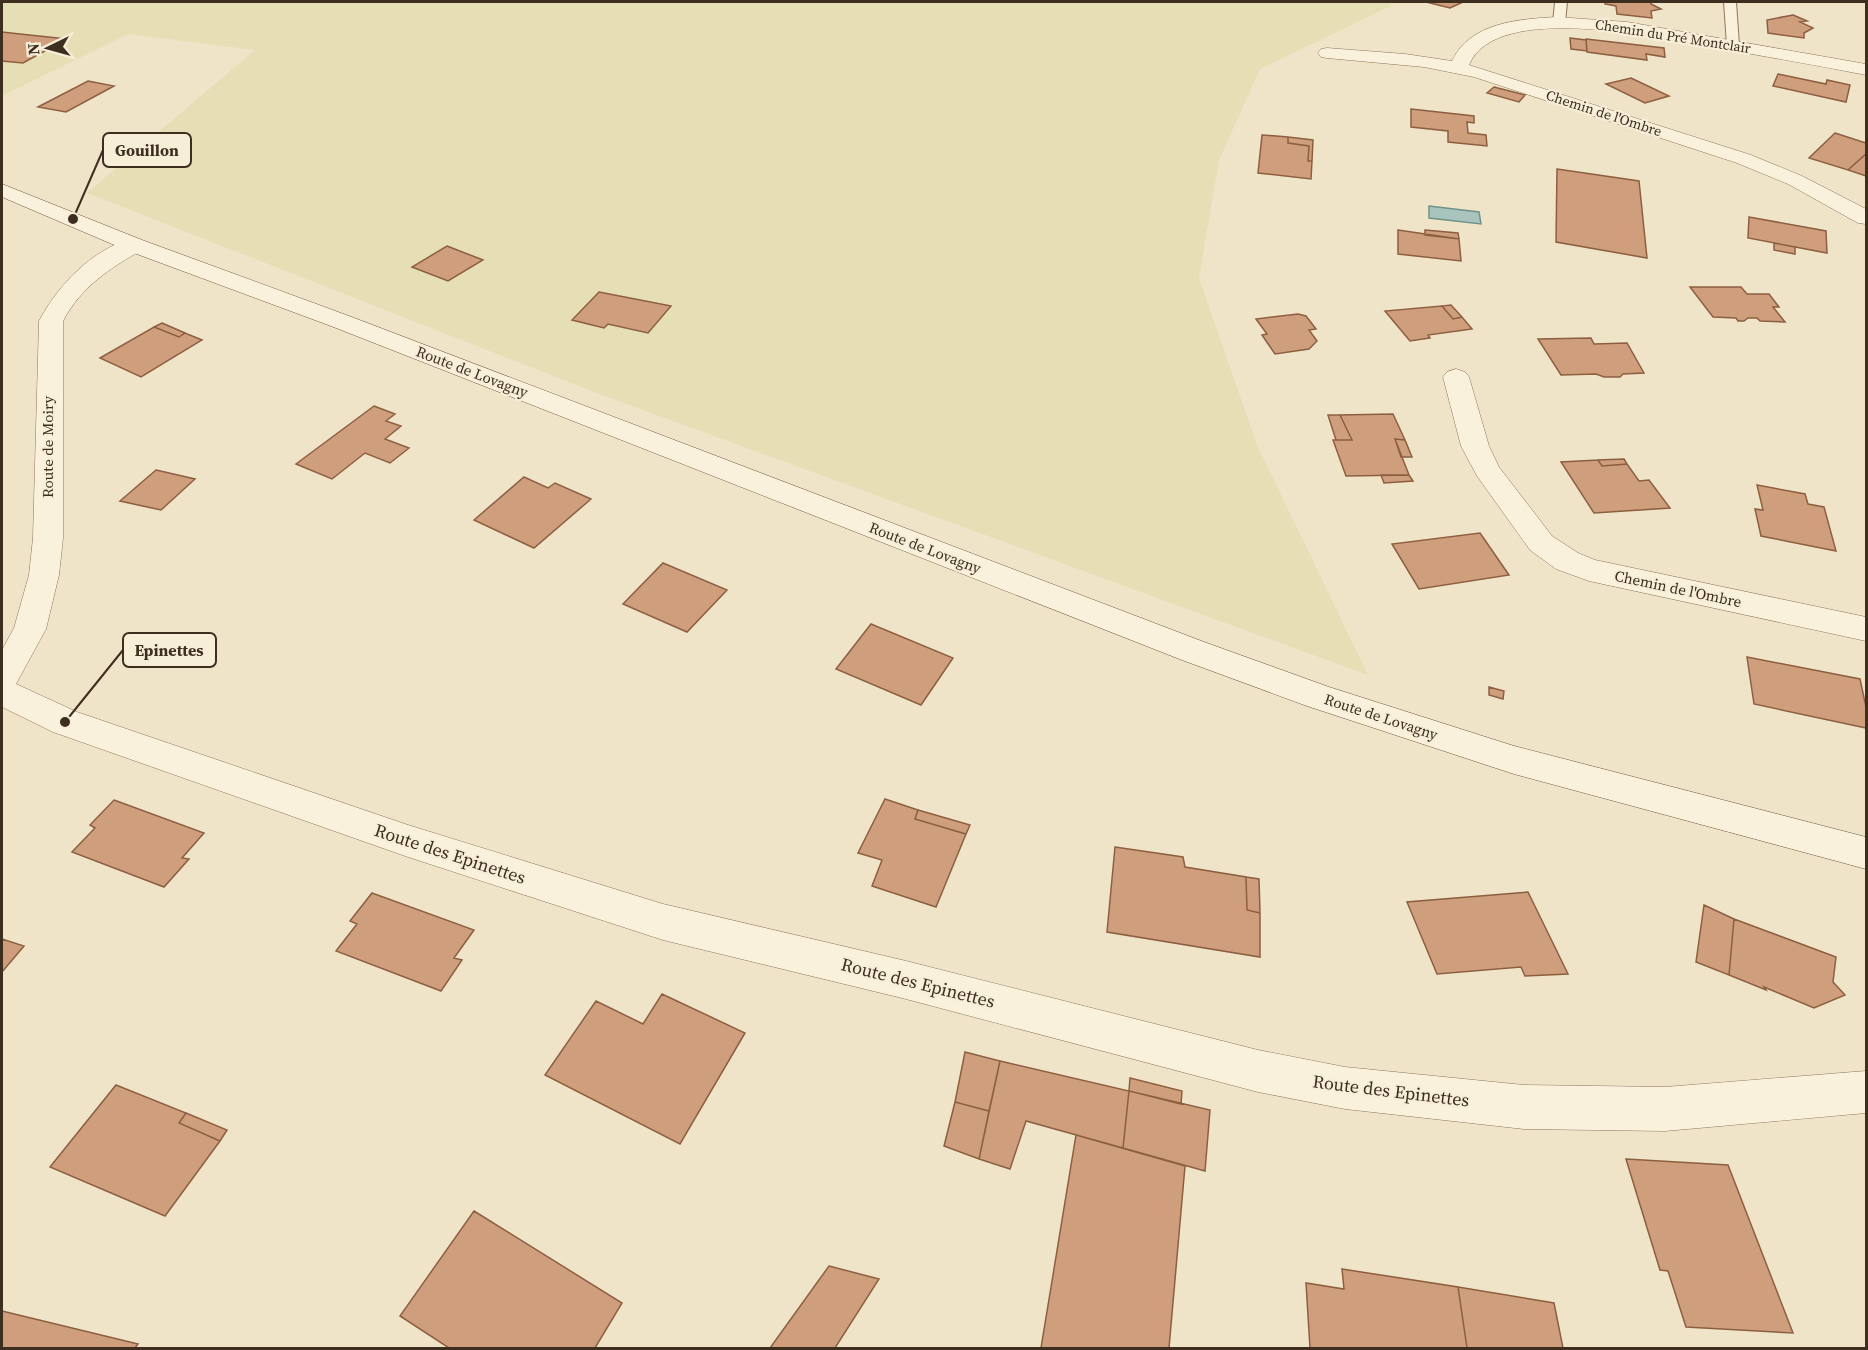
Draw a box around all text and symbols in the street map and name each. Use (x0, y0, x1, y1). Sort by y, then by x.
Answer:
street label: Chemin du Pré Montclair (1594, 14, 1752, 58)
north arrow (18, 18, 78, 78)
text: N (22, 42, 45, 56)
street label: Chemin de l'Ombre (1543, 85, 1665, 141)
callout: Gouillon (103, 133, 191, 167)
text: Gouillon (115, 139, 179, 161)
street label: Route de Lovagny (413, 341, 531, 403)
street label: Route de Moiry (37, 396, 58, 498)
street label: Route de Lovagny (866, 517, 984, 579)
street label: Chemin de l'Ombre (1613, 565, 1744, 612)
callout: Epinettes (123, 633, 216, 667)
text: Epinettes (134, 639, 204, 661)
street label: Route de Lovagny (1322, 688, 1441, 745)
street label: Route des Epinettes (371, 817, 529, 890)
street label: Route des Epinettes (839, 951, 998, 1014)
street label: Route des Epinettes (1311, 1068, 1471, 1113)

